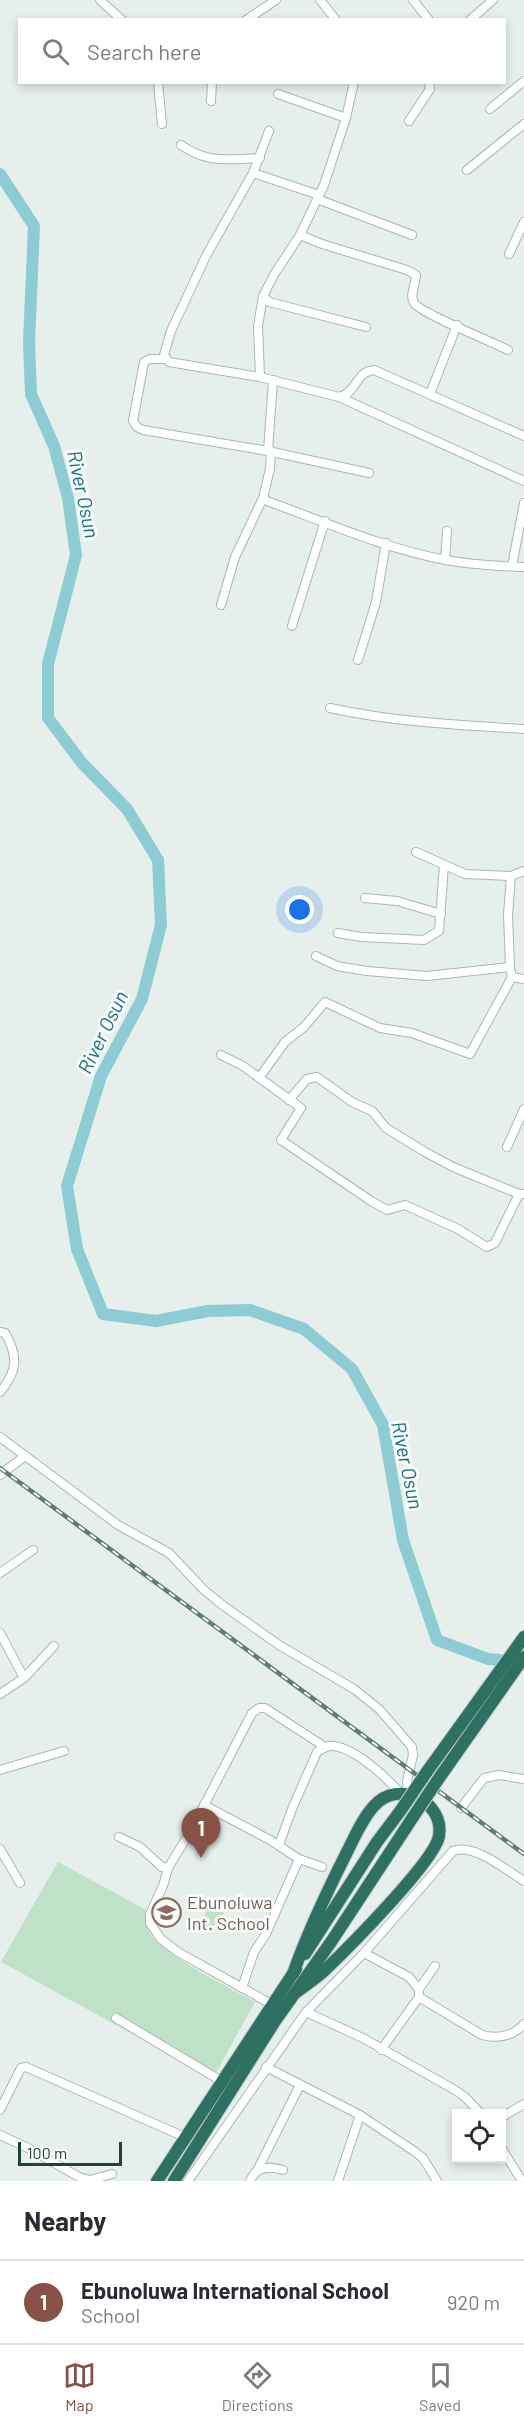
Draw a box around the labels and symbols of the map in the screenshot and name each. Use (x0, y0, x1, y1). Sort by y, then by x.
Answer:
water label: River Osun (63, 448, 105, 540)
your location (285, 895, 314, 924)
water label: River Osun (72, 987, 132, 1077)
water label: River Osun (387, 1419, 429, 1511)
pin: 1 (182, 1808, 220, 1858)
place label: Ebunoluwa Int. School (187, 1891, 273, 1934)
school or university icon: Ebunoluwa Int. School (150, 1896, 182, 1928)
scale bar (18, 2139, 122, 2166)

